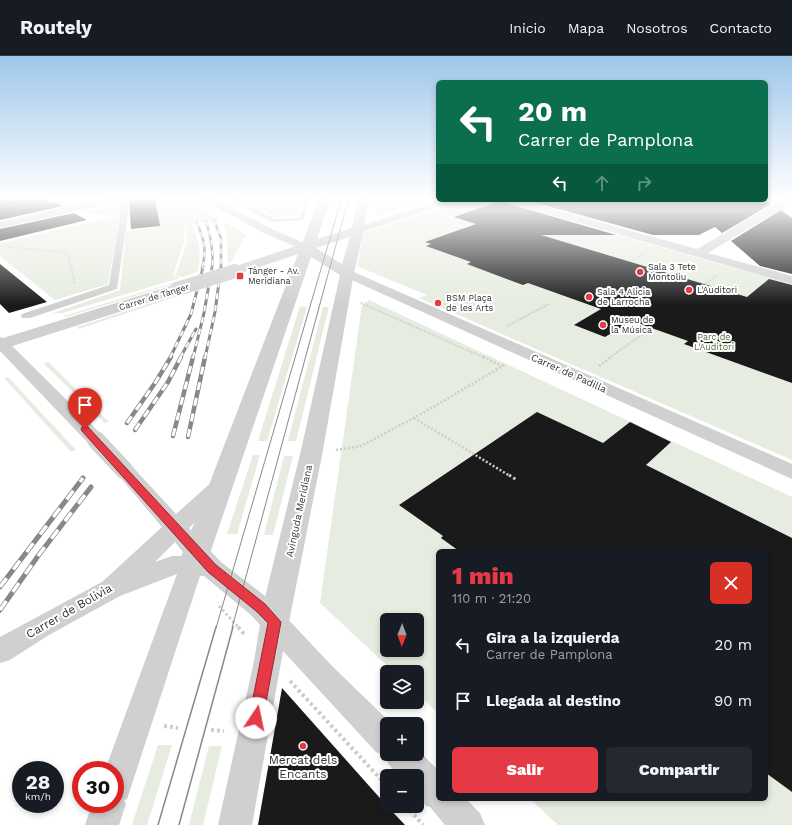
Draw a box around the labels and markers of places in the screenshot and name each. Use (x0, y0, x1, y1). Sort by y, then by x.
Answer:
place label: Sala 3 Tete Montoliu (648, 262, 696, 282)
place label: Tànger - Av. Meridiana (248, 266, 299, 286)
marker: Sala 3 Tete Montoliu (635, 267, 645, 277)
marker: Tànger - Av. Meridiana (235, 271, 245, 281)
marker: L'Auditori (684, 285, 694, 295)
place label: L'Auditori (697, 285, 737, 295)
place label: Sala 4 Alicia de Larrocha (597, 287, 650, 307)
marker: Sala 4 Alicia de Larrocha (584, 292, 594, 302)
place label: BSM Plaça de les Arts (446, 293, 493, 313)
marker: BSM Plaça de les Arts (433, 298, 443, 308)
place label: Museu de la Música (611, 315, 654, 335)
marker: Museu de la Música (598, 320, 608, 330)
pin (68, 388, 102, 429)
marker: Mercat dels Encants (298, 741, 308, 751)
place label: Mercat dels Encants (269, 753, 337, 781)

